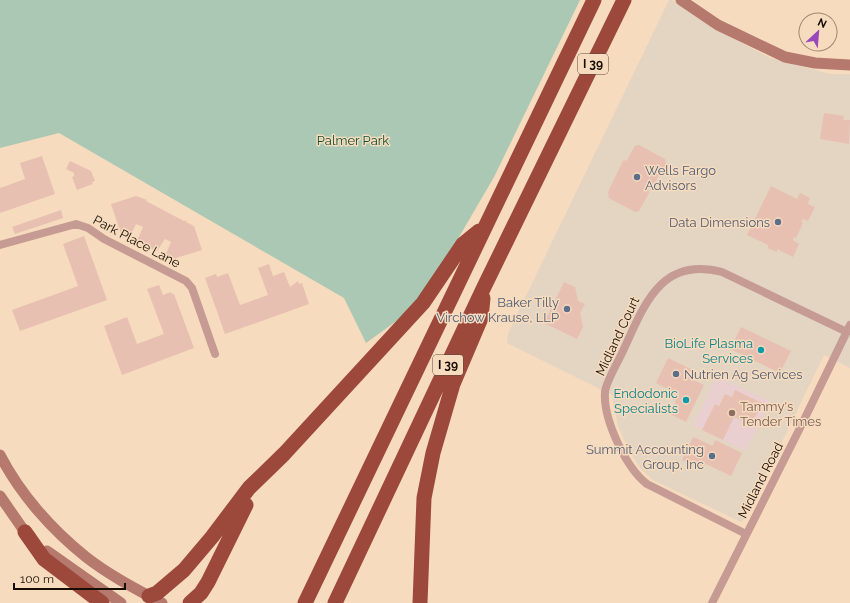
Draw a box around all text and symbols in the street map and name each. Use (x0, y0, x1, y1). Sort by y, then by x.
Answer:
north arrow (798, 12, 838, 52)
text: N (816, 16, 829, 31)
road number: I 39 (578, 54, 608, 74)
park label: Palmer Park (317, 133, 389, 148)
place label: Wells Fargo Advisors (645, 163, 716, 193)
marker: Wells Fargo Advisors (632, 172, 642, 182)
street label: Park Place Lane (91, 212, 183, 271)
place label: Data Dimensions (669, 215, 770, 230)
marker: Data Dimensions (773, 217, 783, 227)
street label: Midland Court (593, 294, 643, 378)
place label: Baker Tilly Virchow Krause, LLP (436, 295, 559, 325)
marker: Baker Tilly Virchow Krause, LLP (562, 304, 572, 314)
place label: BioLife Plasma Services (664, 336, 753, 366)
marker: BioLife Plasma Services (756, 345, 766, 355)
road number: I 39 (433, 355, 463, 375)
place label: Nutrien Ag Services (684, 367, 802, 382)
marker: Nutrien Ag Services (671, 369, 681, 379)
place label: Endodonic Specialists (613, 386, 678, 416)
marker: Endodonic Specialists (681, 395, 691, 405)
place label: Tammy's Tender Times (740, 399, 821, 429)
marker: Tammy's Tender Times (727, 408, 737, 418)
street label: Midland Road (735, 440, 786, 521)
place label: Summit Accounting Group, Inc (586, 442, 704, 472)
marker: Summit Accounting Group, Inc (707, 451, 717, 461)
scale bar (14, 565, 125, 591)
text: 100 m (20, 572, 54, 586)

